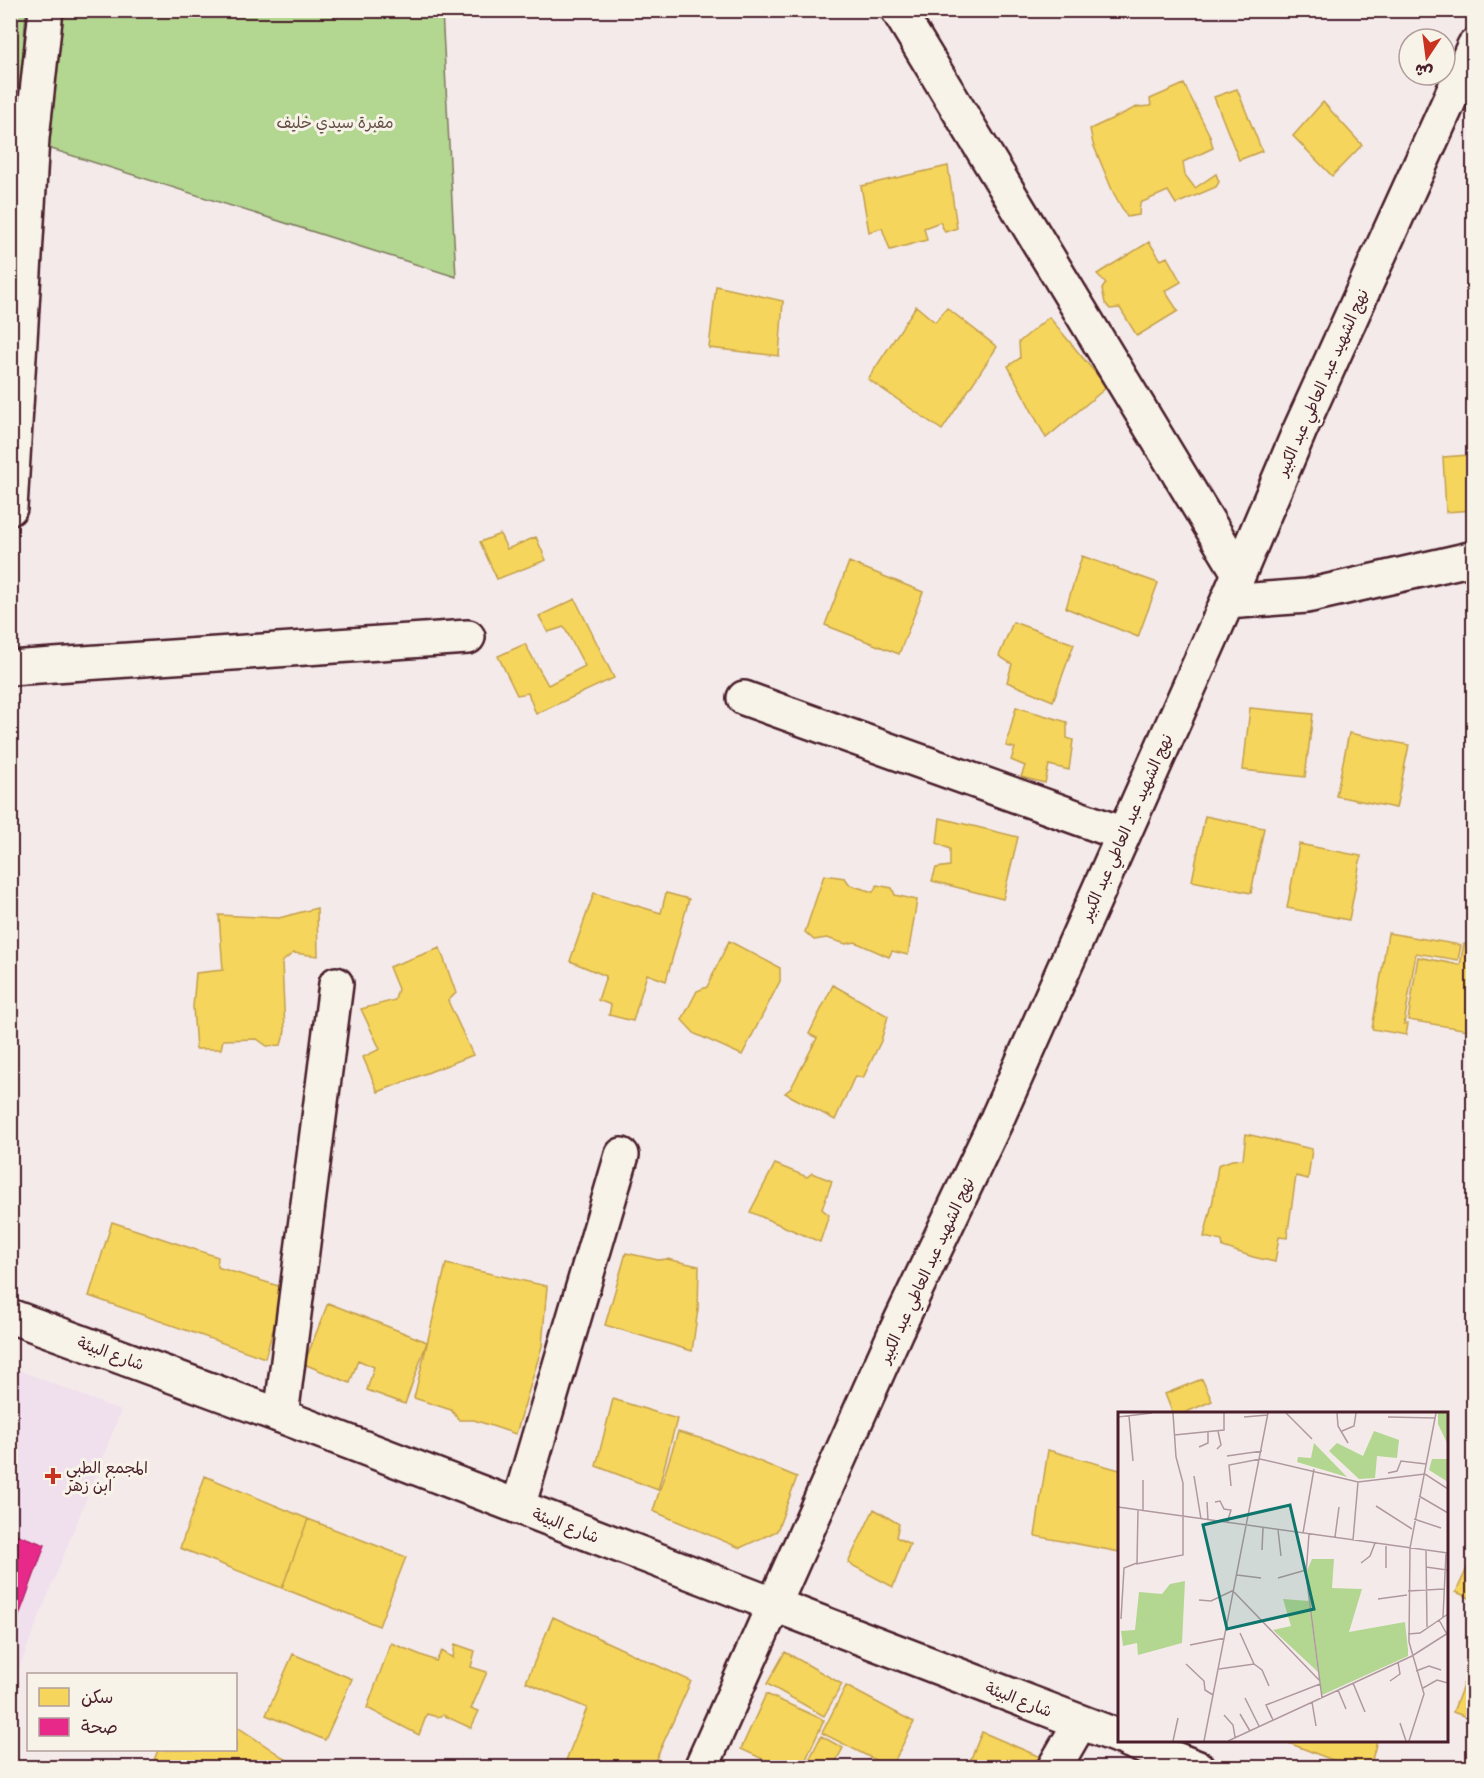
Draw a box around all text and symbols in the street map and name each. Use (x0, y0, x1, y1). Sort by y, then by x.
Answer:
north arrow (1397, 27, 1457, 87)
text: ش (1413, 60, 1434, 83)
park label: مقبرة سيدي خليف (277, 112, 393, 134)
street label: نهج الشهيد عبد العاطي عبد الكبير (1271, 285, 1377, 482)
street label: نهج الشهيد عبد العاطي عبد الكبير (1075, 730, 1181, 927)
street label: نهج الشهيد عبد العاطي عبد الكبير (873, 1174, 982, 1370)
street label: شارع البيئة (74, 1332, 147, 1376)
inset map (1118, 1412, 1448, 1742)
place label: المجمع الطبي ابن زهر (64, 1457, 148, 1495)
marker: المجمع الطبي ابن زهر (44, 1467, 62, 1485)
street label: شارع البيئة (529, 1503, 602, 1549)
legend (27, 1673, 237, 1751)
street label: شارع البيئة (982, 1677, 1055, 1723)
text: سكن (81, 1685, 113, 1708)
text: صحة (81, 1715, 118, 1738)

